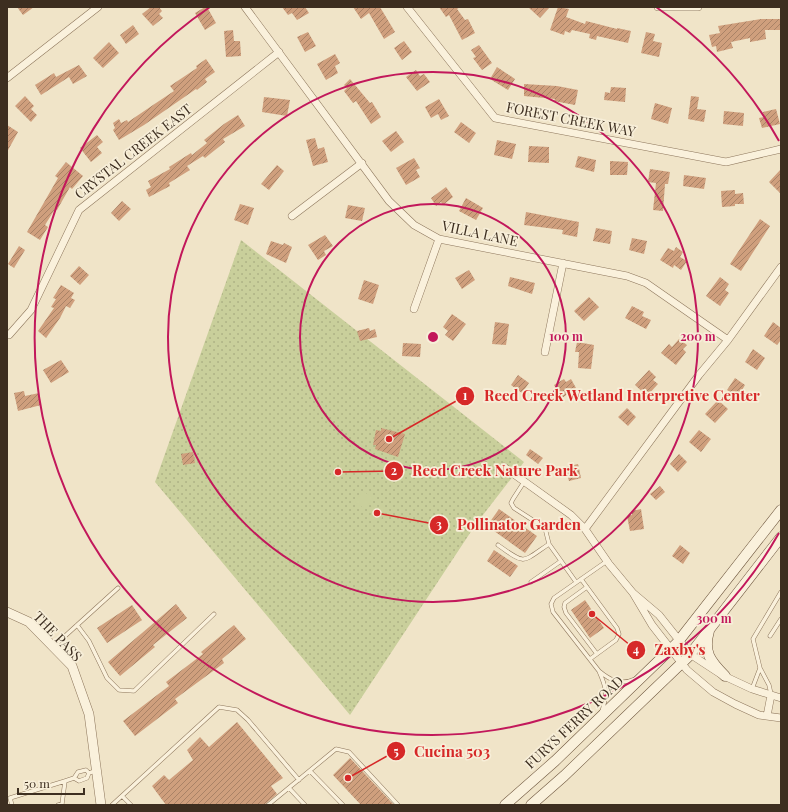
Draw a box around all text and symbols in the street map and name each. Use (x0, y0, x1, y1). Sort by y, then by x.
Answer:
street label: FOREST CREEK WAY (505, 97, 638, 141)
street label: CRYSTAL CREEK EAST (70, 99, 196, 203)
street label: VILLA LANE (439, 215, 520, 250)
text: 100 m (549, 328, 583, 344)
text: 200 m (680, 328, 716, 344)
centre of rings (426, 330, 440, 344)
callout: Reed Creek Wetland Interpretive Center (455, 382, 768, 409)
text: Reed Creek Wetland Interpretive Center (484, 385, 760, 405)
text: 1 (463, 387, 468, 403)
callout: Reed Creek Nature Park (384, 457, 586, 484)
text: Reed Creek Nature Park (412, 460, 578, 480)
text: 2 (391, 462, 397, 478)
callout: Pollinator Garden (429, 512, 589, 539)
text: Pollinator Garden (457, 514, 582, 534)
text: 3 (436, 516, 442, 532)
street label: THE PASS (29, 607, 87, 665)
text: 300 m (697, 610, 732, 626)
callout: Zaxby's (626, 636, 713, 663)
text: Zaxby's (654, 639, 706, 659)
text: 4 (633, 641, 639, 657)
street label: FURYS FERRY ROAD (521, 671, 627, 773)
callout: Cucina 503 (386, 738, 498, 765)
text: Cucina 503 (414, 741, 490, 761)
text: 5 (393, 743, 399, 759)
scale bar (18, 770, 84, 796)
text: 50 m (24, 775, 50, 791)

